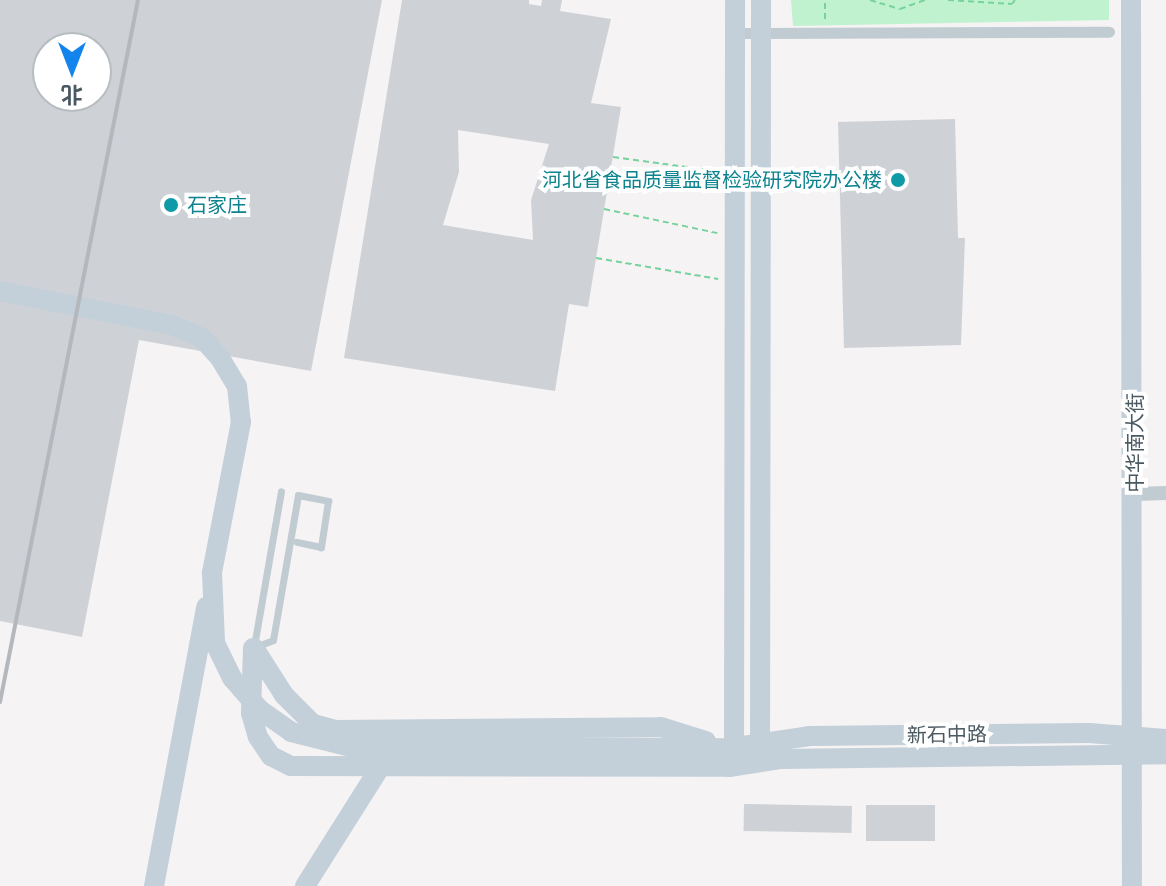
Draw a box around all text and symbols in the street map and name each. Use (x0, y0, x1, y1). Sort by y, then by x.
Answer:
north arrow (32, 32, 112, 112)
text: 北 (61, 81, 83, 108)
place label: 河北省食品质量监督检验研究院办公楼 (542, 168, 882, 192)
marker: 河北省食品质量监督检验研究院办公楼 (889, 171, 907, 189)
place label: 石家庄 (187, 193, 247, 217)
marker: 石家庄 (162, 196, 180, 214)
street label: 中华南大街 (1123, 393, 1147, 493)
street label: 新石中路 (907, 722, 987, 748)

